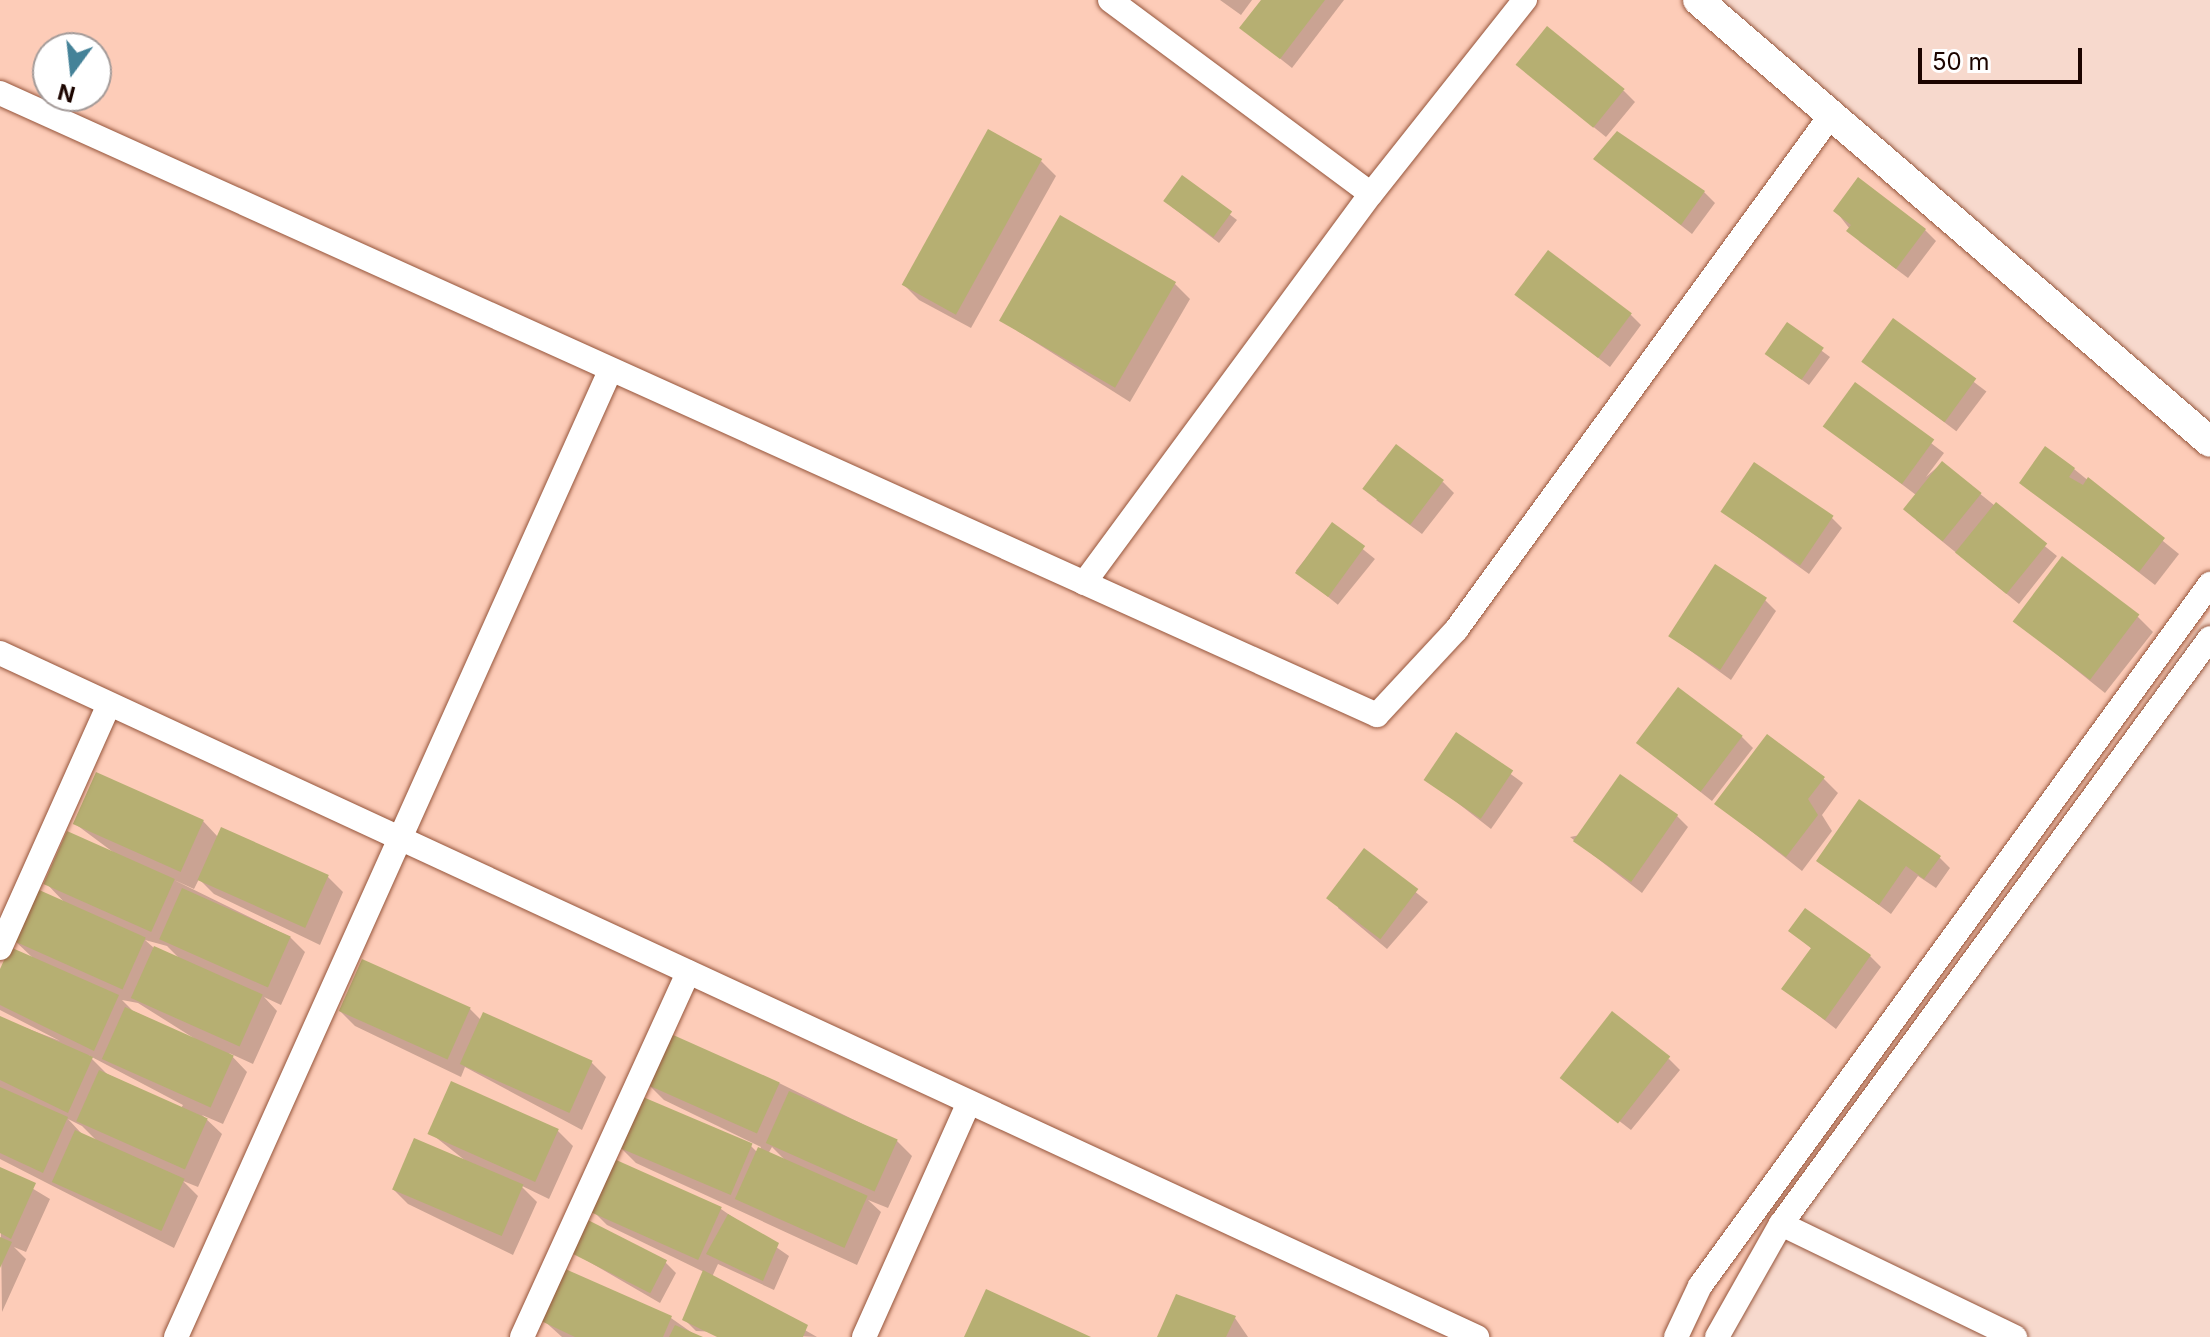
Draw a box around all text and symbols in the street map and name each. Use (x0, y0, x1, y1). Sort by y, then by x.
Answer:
north arrow (32, 32, 112, 112)
scale bar (1922, 32, 2086, 82)
text: 50 m (1932, 47, 1990, 76)
text: N (55, 79, 78, 108)

